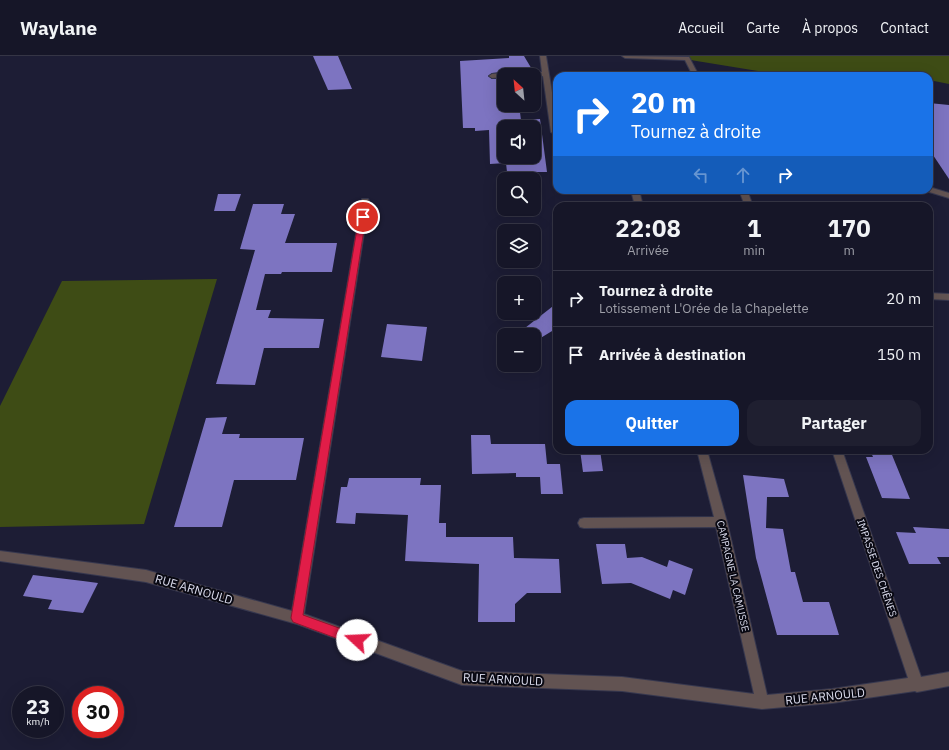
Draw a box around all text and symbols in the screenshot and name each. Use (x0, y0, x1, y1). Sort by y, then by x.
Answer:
text: Waylane (20, 16, 97, 40)
text: Accueil (678, 19, 724, 37)
text: Carte (746, 19, 780, 37)
text: À propos (802, 19, 858, 37)
text: Contact (880, 19, 929, 37)
north arrow (497, 68, 541, 112)
map controls (497, 68, 541, 372)
text: 20 m (631, 84, 696, 121)
icon: right (565, 88, 617, 140)
button: sound (497, 120, 541, 164)
text: Tournez à droite (631, 120, 761, 143)
icon: left (690, 164, 712, 186)
icon: ahead (732, 164, 754, 186)
icon: right (774, 164, 796, 186)
button: search (497, 172, 541, 216)
pin (346, 200, 380, 234)
icon: arrive (352, 206, 374, 228)
text: 22:08 (615, 212, 681, 244)
text: 1 (747, 212, 761, 244)
text: 170 (827, 212, 871, 244)
button: layers (497, 224, 541, 268)
text: Arrivée (627, 242, 669, 259)
text: min (743, 242, 765, 259)
text: m (843, 242, 855, 259)
button: + (497, 276, 541, 320)
text: Tournez à droite (599, 281, 713, 300)
icon: right (565, 288, 587, 310)
text: 20 m (886, 289, 921, 308)
text: Lotissement L'Orée de la Chapelette (599, 300, 809, 317)
button: − (497, 328, 541, 372)
icon: arrive (565, 344, 587, 366)
text: Arrivée à destination (599, 345, 746, 364)
text: 150 m (877, 345, 921, 364)
button: Quitter (565, 400, 739, 446)
button: Partager (747, 400, 921, 446)
street label: IMPASSE DES CHÊNES (854, 517, 900, 619)
street label: CAMPAGNE LA CAMUSSE (714, 519, 752, 633)
street label: RUE ARNOULD (153, 571, 235, 607)
position arrow (336, 619, 378, 661)
street label: RUE ARNOULD (463, 669, 543, 689)
street label: RUE ARNOULD (784, 684, 866, 708)
speed limit sign: 30 (72, 686, 124, 738)
text: 23 (26, 693, 50, 720)
text: km/h (26, 715, 50, 728)

